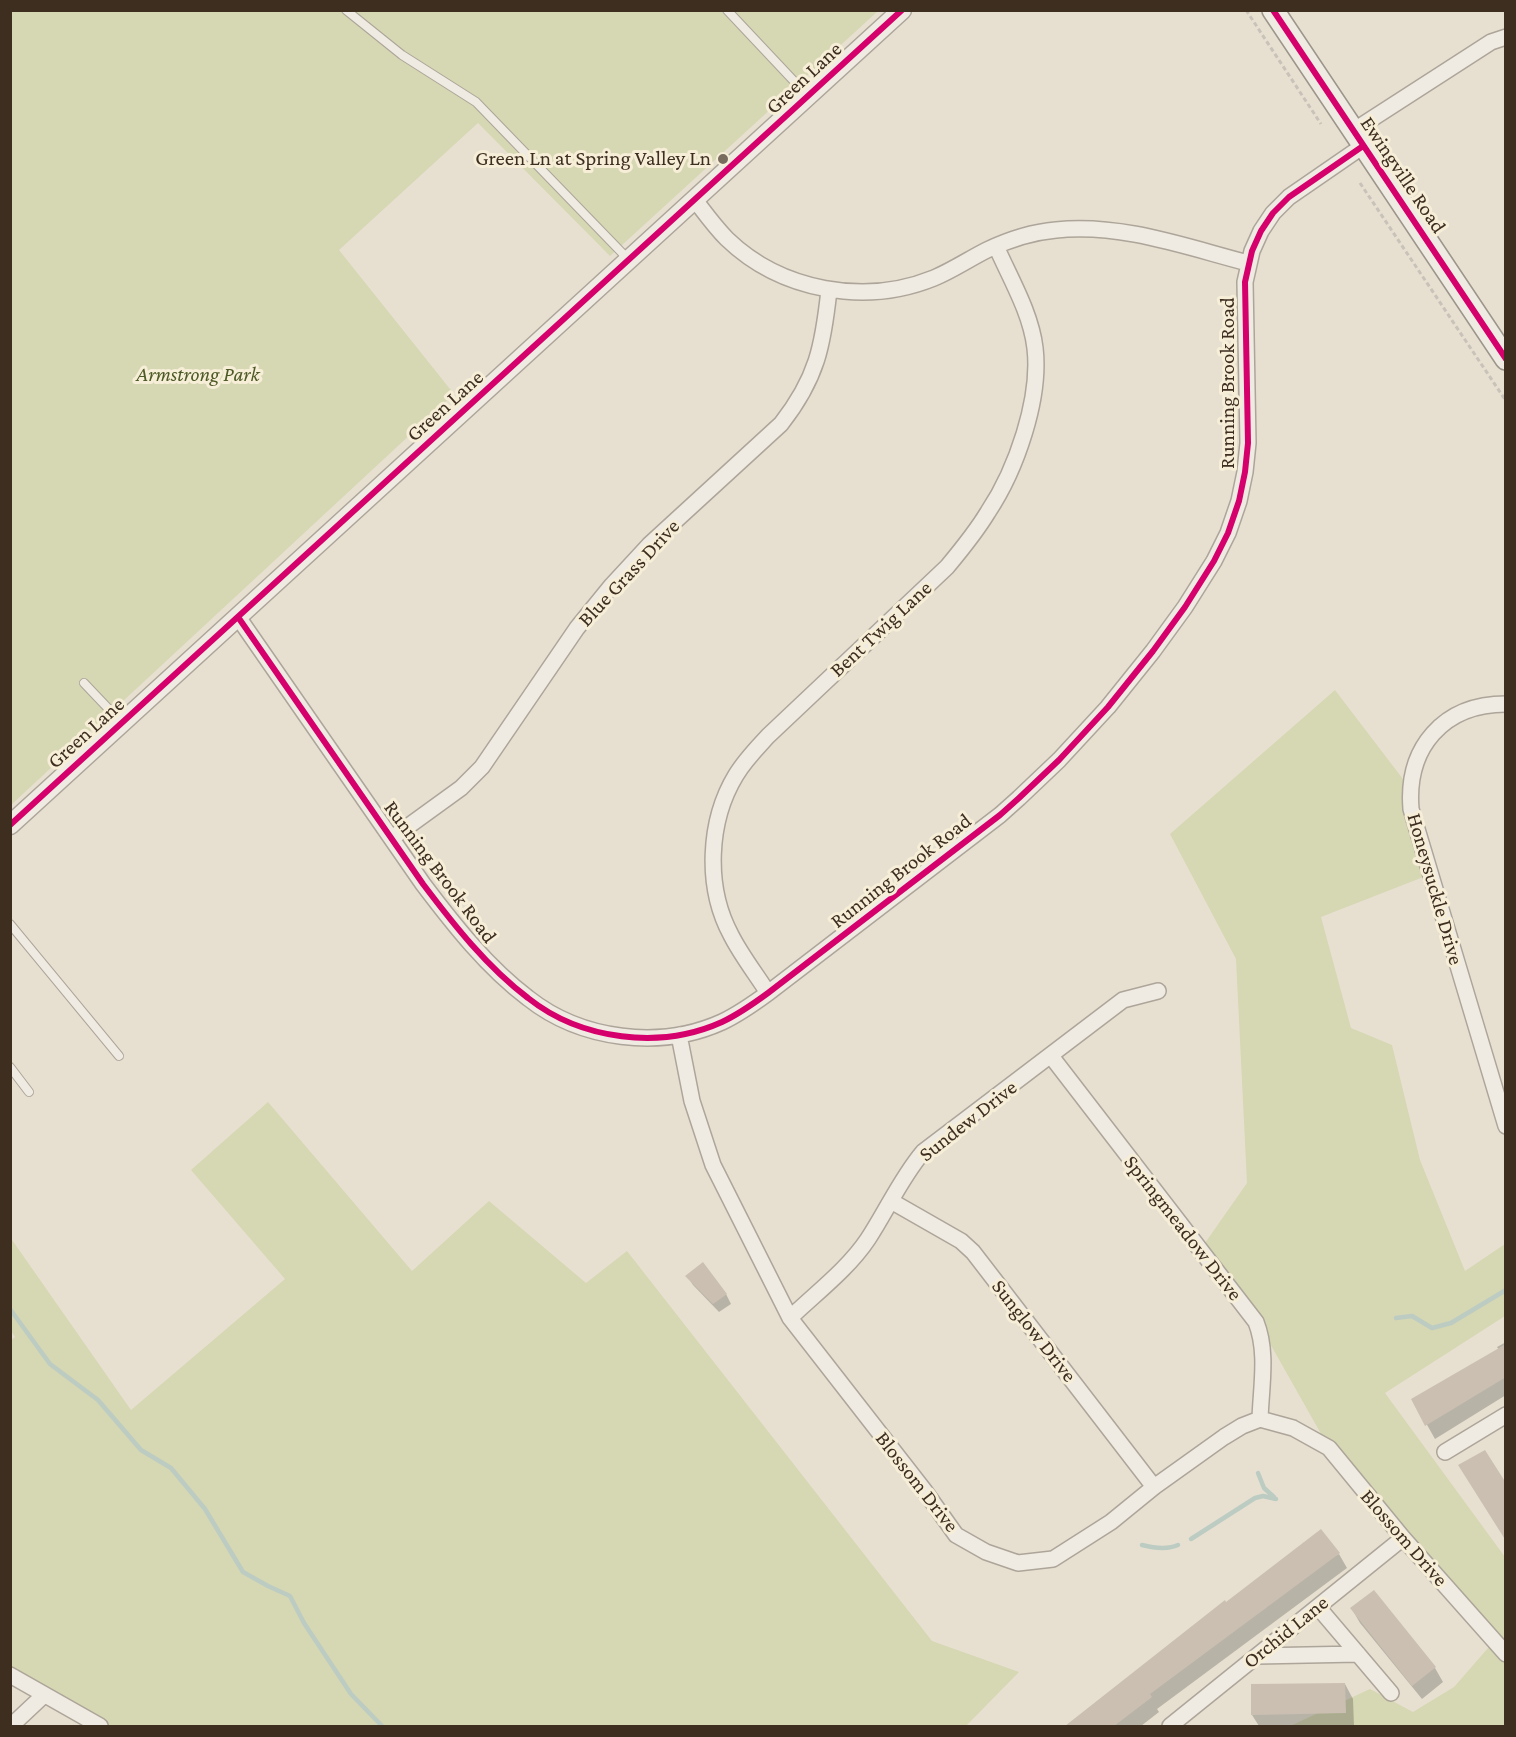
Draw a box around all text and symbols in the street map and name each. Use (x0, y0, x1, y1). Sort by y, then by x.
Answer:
street label: Green Lane (761, 36, 847, 120)
street label: Ewingville Road (1355, 112, 1451, 238)
place label: Green Ln at Spring Valley Ln (475, 146, 711, 172)
marker: Green Ln at Spring Valley Ln (716, 152, 730, 166)
street label: Running Brook Road (1215, 297, 1241, 469)
park label: Armstrong Park (136, 362, 260, 388)
street label: Green Lane (401, 365, 489, 447)
street label: Blue Grass Drive (573, 514, 685, 632)
street label: Bent Twig Lane (825, 575, 937, 683)
street label: Green Lane (42, 692, 130, 774)
street label: Running Brook Road (378, 796, 502, 948)
street label: Running Brook Road (826, 808, 976, 934)
street label: Honeysuckle Drive (1401, 810, 1469, 968)
street label: Sundew Drive (914, 1075, 1022, 1167)
street label: Springmeadow Drive (1118, 1150, 1248, 1306)
street label: Sunglow Drive (986, 1275, 1082, 1387)
street label: Blossom Drive (870, 1427, 964, 1537)
street label: Blossom Drive (1355, 1484, 1453, 1592)
street label: Orchid Lane (1238, 1590, 1334, 1674)

